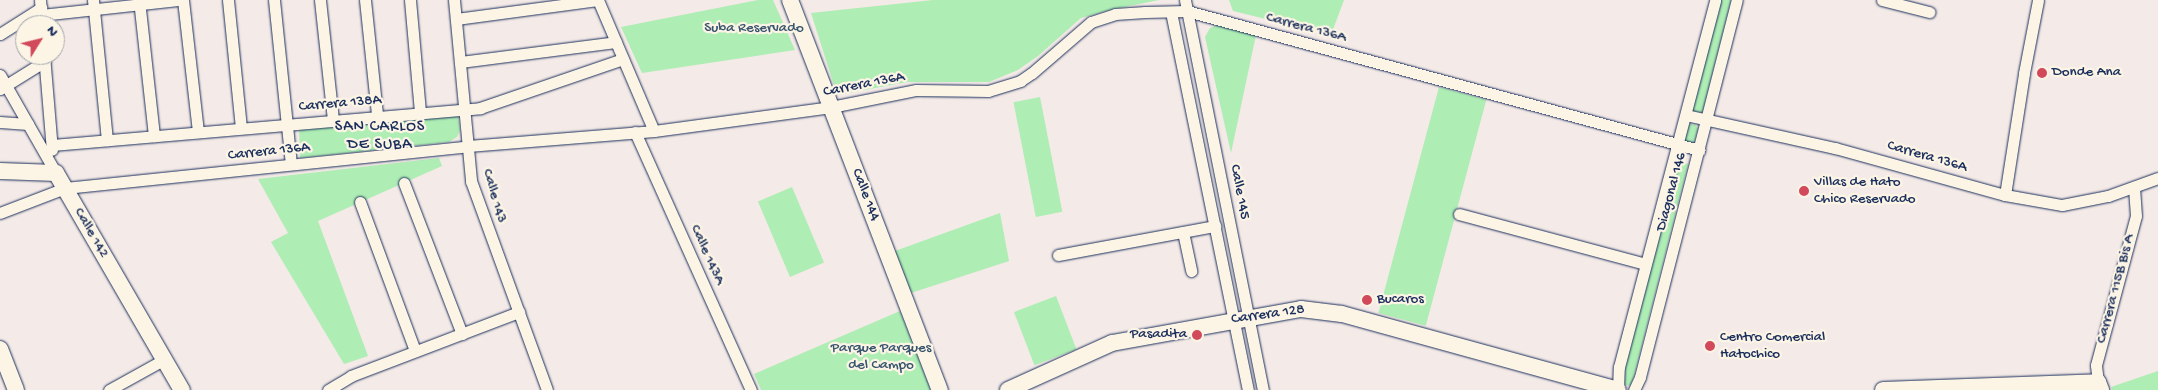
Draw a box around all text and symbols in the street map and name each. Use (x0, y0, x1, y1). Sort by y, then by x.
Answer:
street label: Carrera 136A (1264, 9, 1348, 47)
north arrow (15, 15, 65, 65)
park label: Suba Reservado (704, 20, 804, 38)
text: N (42, 23, 61, 40)
place label: Donde Ana (2052, 64, 2121, 82)
marker: Donde Ana (2036, 67, 2048, 79)
street label: Carrera 136A (822, 68, 906, 102)
street label: Carrera 138A (298, 91, 382, 117)
district label: SAN CARLOS DE SUBA (334, 118, 426, 156)
street label: Carrera 136A (1885, 137, 1969, 177)
street label: Carrera 136A (227, 139, 311, 165)
street label: Diagonal 146 (1653, 151, 1691, 233)
street label: Calle 145 (1225, 163, 1253, 221)
street label: Calle 144 (847, 166, 883, 224)
street label: Calle 143 (478, 167, 510, 225)
place label: Villas de Hato Chico Reservado (1814, 173, 1916, 208)
marker: Villas de Hato Chico Reservado (1798, 185, 1810, 197)
street label: Calle 142 (69, 205, 113, 261)
street label: Calle 143A (686, 222, 728, 288)
street label: Carrera 115B Bis A (2093, 233, 2139, 345)
place label: Bucaros (1377, 291, 1424, 309)
marker: Bucaros (1361, 294, 1373, 306)
street label: Carrera 128 (1230, 301, 1306, 329)
place label: Pasadita (1130, 326, 1187, 344)
place label: Centro Comercial Hatochico (1720, 328, 1825, 363)
marker: Pasadita (1191, 329, 1203, 341)
park label: Parque Parques del Campo (831, 339, 931, 374)
marker: Centro Comercial Hatochico (1704, 340, 1716, 352)

